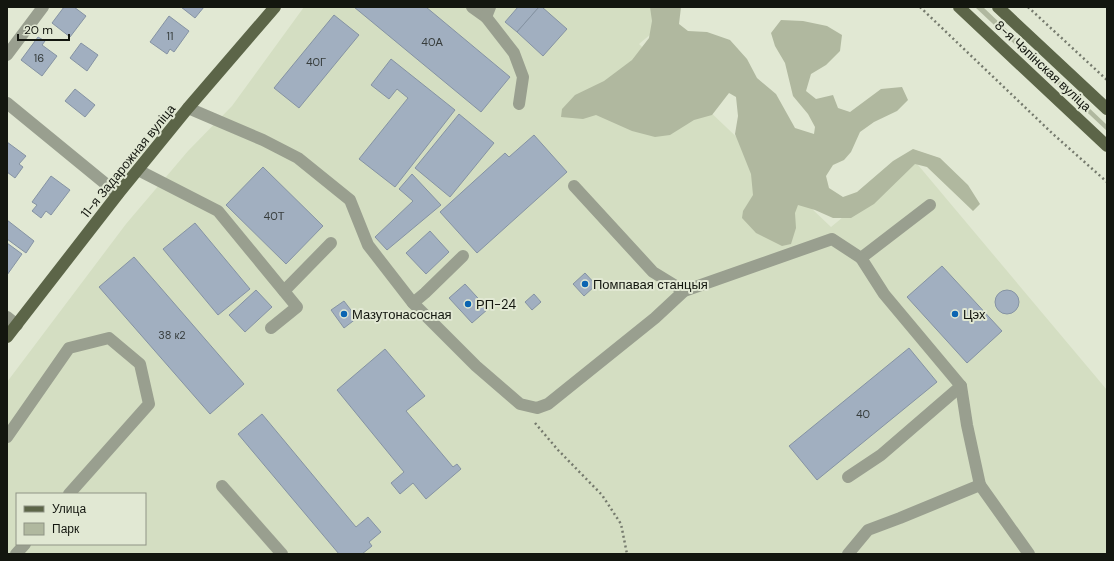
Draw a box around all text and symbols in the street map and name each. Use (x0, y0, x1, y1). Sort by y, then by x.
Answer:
scale bar (18, 16, 69, 42)
street label: 8-я Чэпінская вуліца (991, 17, 1095, 116)
text: 20 m (24, 22, 53, 38)
house number: 11 (167, 29, 173, 43)
house number: 40А (421, 35, 443, 49)
house number: 16 (34, 51, 44, 65)
house number: 40Г (306, 55, 326, 69)
street label: 11-я Задарожная вуліца (77, 100, 180, 221)
house number: 40Т (264, 209, 285, 223)
place label: Помпавая станцыя (593, 276, 708, 293)
marker: Помпавая станцыя (580, 279, 590, 289)
place label: РП-24 (476, 296, 516, 313)
marker: РП-24 (463, 299, 473, 309)
place label: Мазутонасосная (352, 306, 452, 323)
place label: Цэх (963, 306, 986, 323)
marker: Мазутонасосная (339, 309, 349, 319)
marker: Цэх (950, 309, 960, 319)
house number: 38 к2 (158, 328, 186, 342)
house number: 40 (856, 407, 870, 421)
legend (16, 493, 146, 545)
text: Улица (52, 501, 86, 517)
text: Парк (52, 521, 80, 537)

